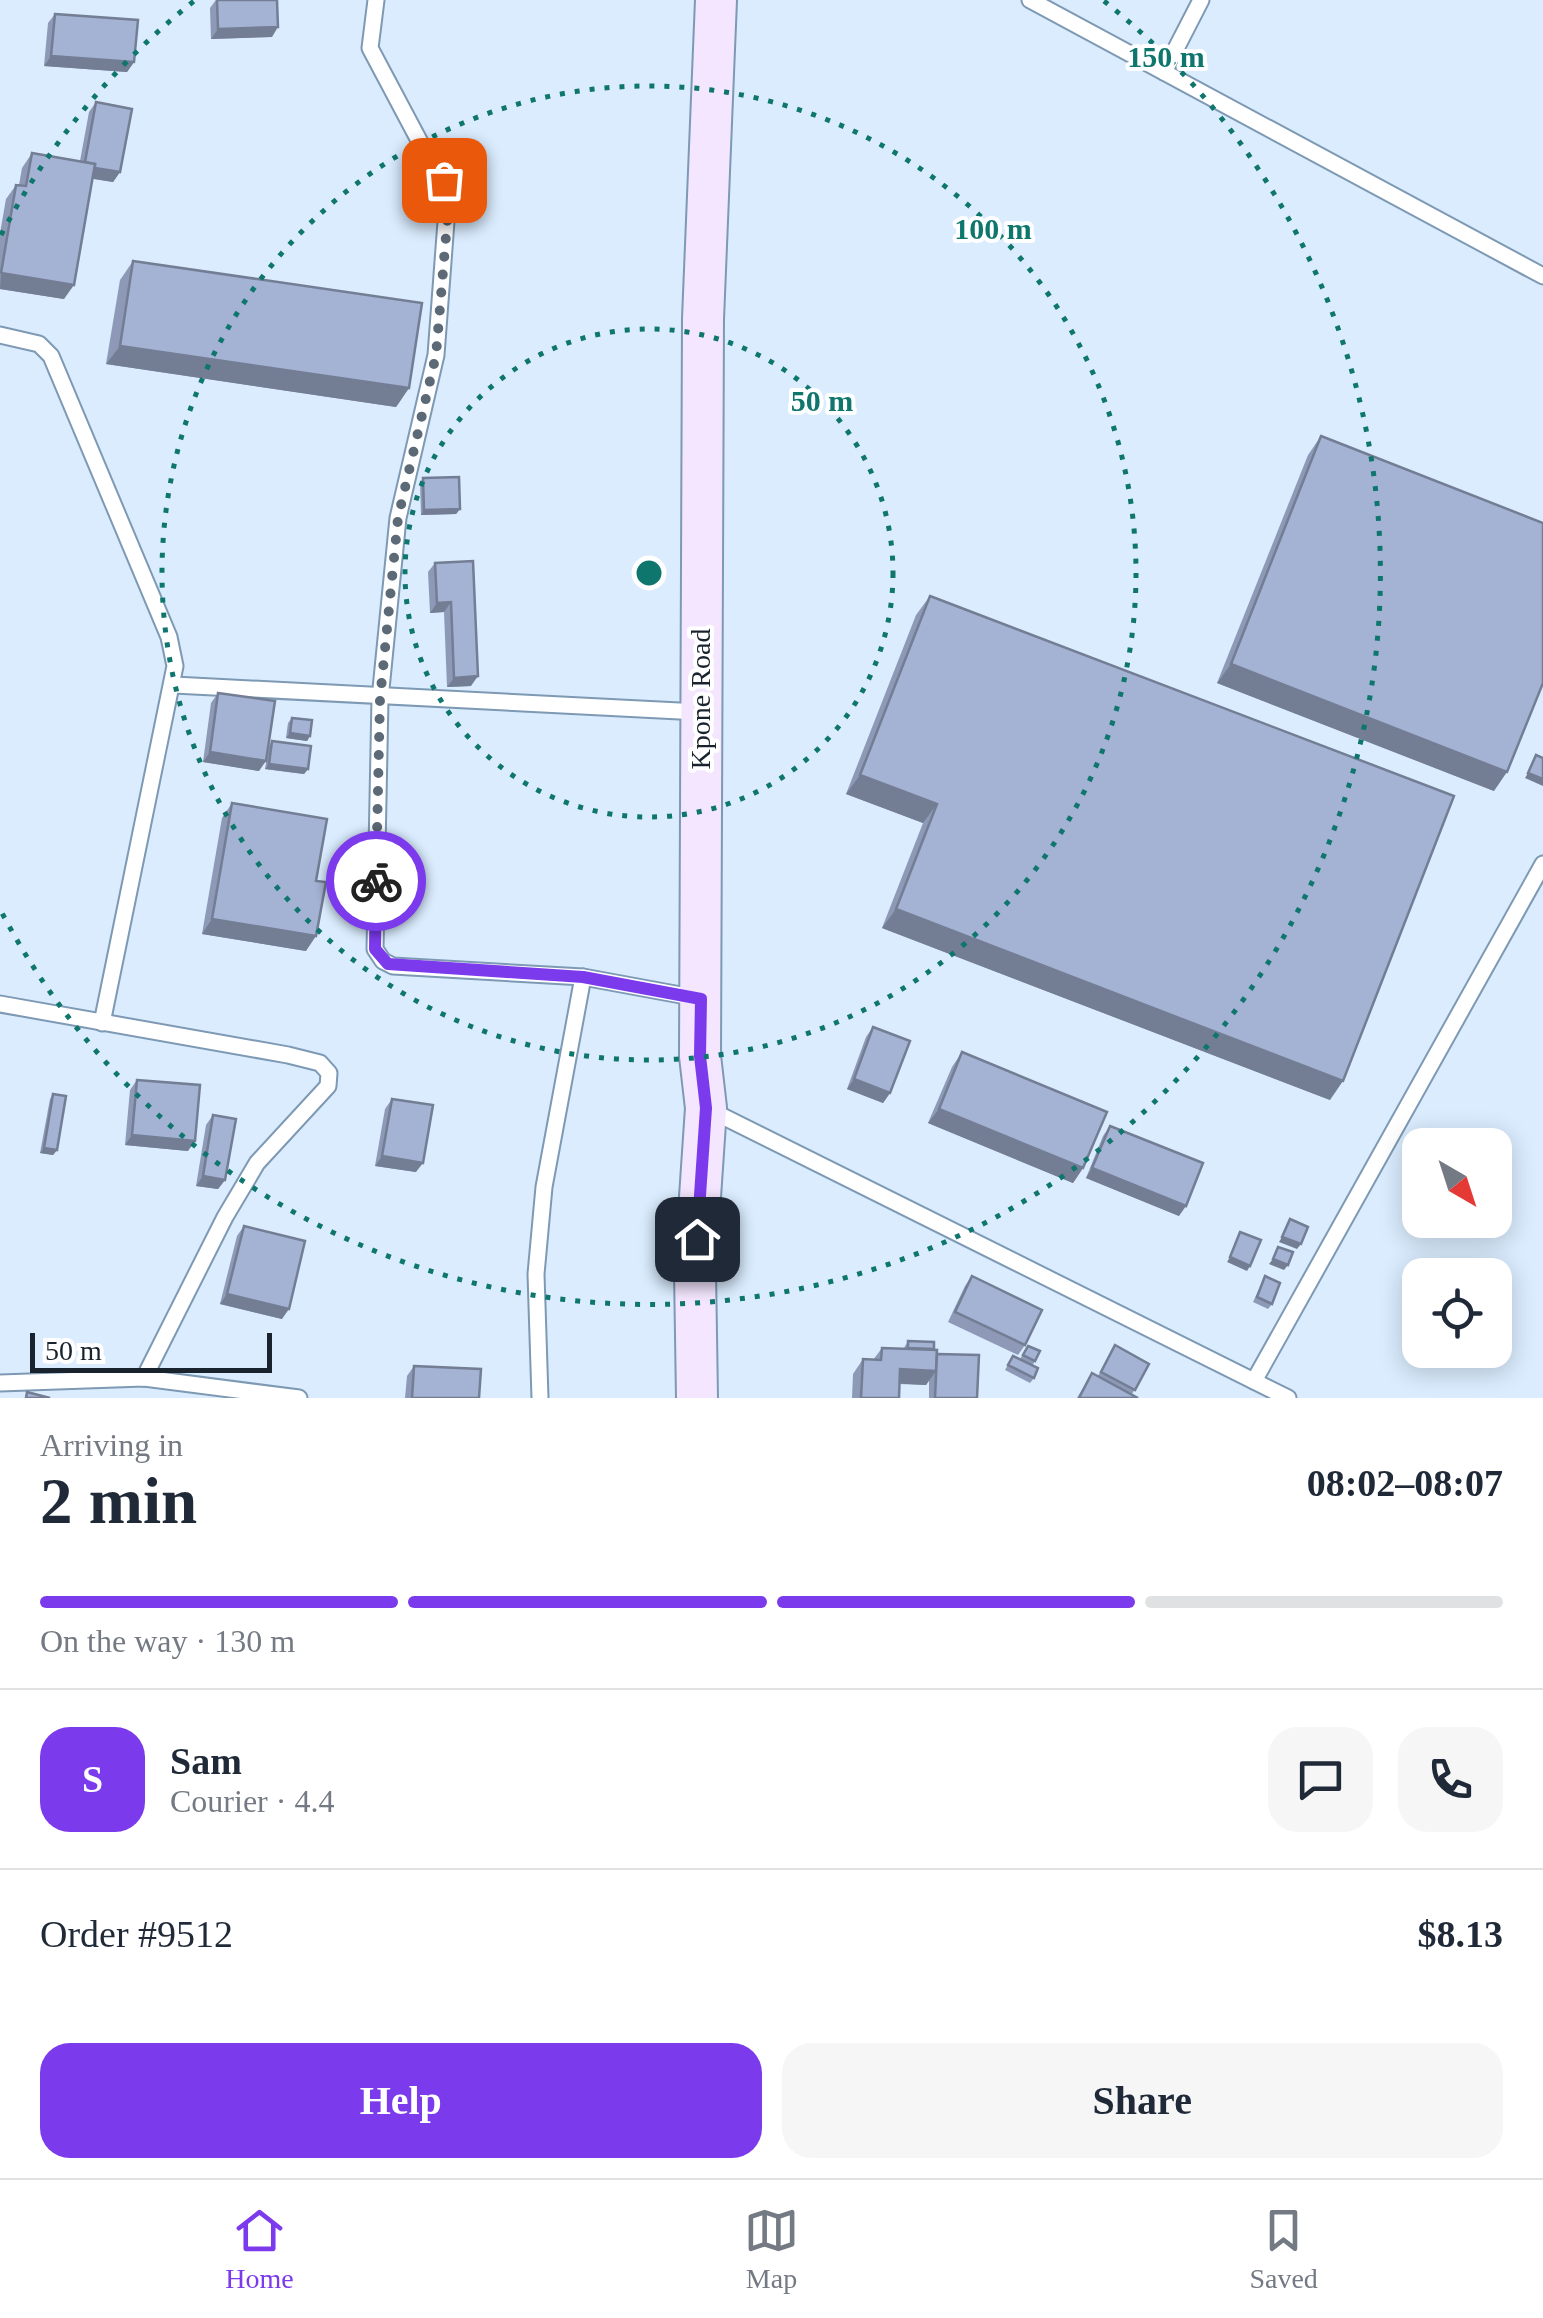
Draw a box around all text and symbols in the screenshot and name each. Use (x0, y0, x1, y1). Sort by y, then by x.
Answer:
text: 150 m (1127, 40, 1205, 73)
pin (402, 138, 487, 223)
icon: bag (417, 153, 472, 208)
text: 100 m (954, 212, 1032, 245)
text: 50 m (791, 384, 853, 417)
centre of rings (631, 555, 667, 591)
street label: Kpone Road (685, 629, 716, 769)
courier (326, 831, 426, 931)
icon: bike (349, 854, 404, 909)
north arrow (1402, 1128, 1512, 1238)
map controls (1402, 1128, 1512, 1368)
pin (655, 1197, 740, 1282)
icon: home (670, 1212, 725, 1267)
button: locate (1402, 1258, 1512, 1368)
scale bar (30, 1328, 272, 1372)
text: 50 m (45, 1335, 102, 1366)
text: Arriving in (40, 1427, 183, 1463)
text: 08:02–08:07 (1307, 1462, 1503, 1504)
text: 2 min (40, 1465, 197, 1537)
text: On the way · 130 m (40, 1623, 295, 1659)
button: chat (1268, 1727, 1373, 1832)
button: phone (1398, 1727, 1503, 1832)
text: Sam (170, 1740, 242, 1782)
text: S (82, 1758, 103, 1800)
text: Courier · 4.4 (170, 1783, 334, 1819)
text: Order #9512 (40, 1913, 233, 1955)
text: $8.13 (1418, 1913, 1503, 1955)
button: Help (40, 2043, 762, 2158)
button: Share (782, 2043, 1503, 2158)
tab: Home (225, 2203, 294, 2295)
tab: Map (744, 2203, 799, 2295)
tab: Saved (1249, 2203, 1318, 2295)

